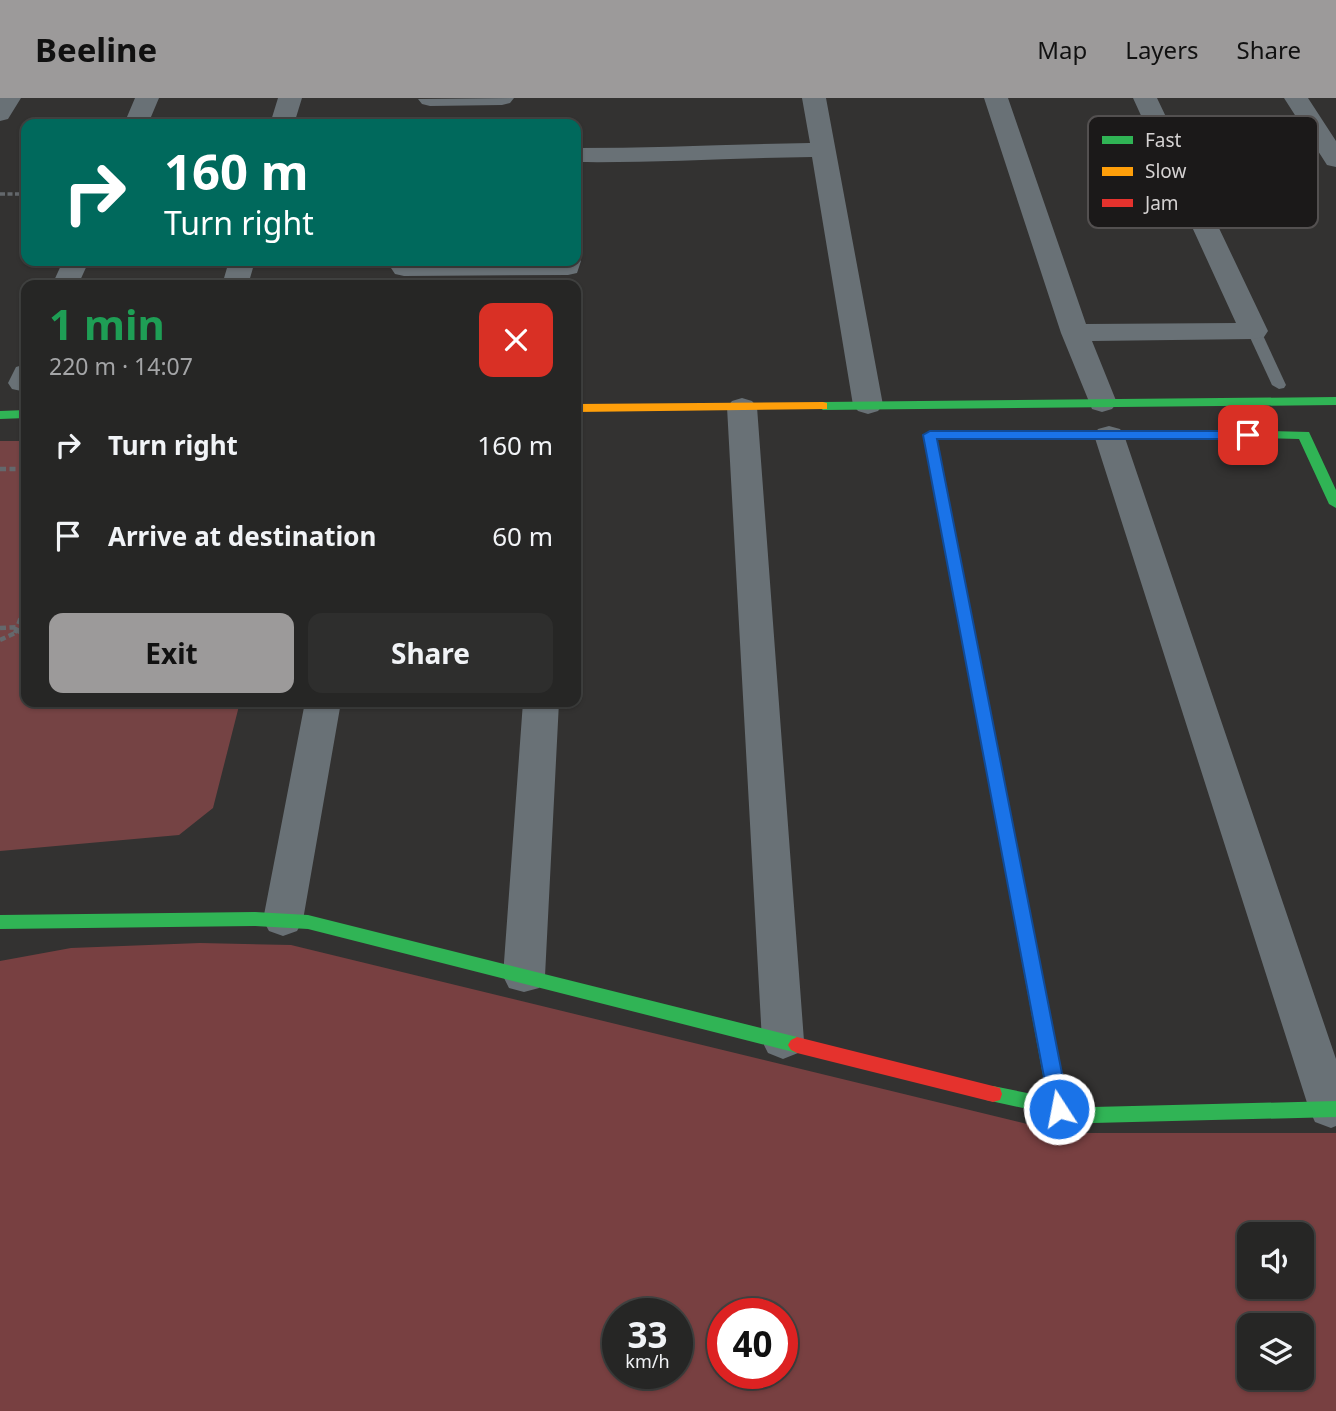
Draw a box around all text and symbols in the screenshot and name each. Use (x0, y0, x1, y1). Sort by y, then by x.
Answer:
text: Beeline (35, 27, 157, 72)
text: Map (1037, 33, 1087, 66)
text: Layers (1125, 33, 1199, 66)
text: Share (1237, 33, 1301, 66)
legend (1088, 116, 1318, 228)
text: Fast (1145, 127, 1182, 153)
text: 160 m (164, 138, 309, 204)
icon: right (49, 147, 140, 238)
text: Slow (1145, 158, 1186, 184)
text: Jam (1143, 190, 1179, 216)
text: Turn right (164, 201, 314, 244)
text: 1 min (49, 295, 165, 352)
button: close (479, 303, 553, 377)
text: 220 m · 14:07 (49, 350, 193, 382)
pin (1218, 405, 1278, 465)
icon: arrive (1229, 416, 1267, 454)
icon: right (49, 426, 87, 464)
text: Turn right (108, 427, 238, 463)
text: 160 m (477, 427, 553, 463)
icon: arrive (49, 517, 87, 555)
text: Arrive at destination (108, 518, 377, 554)
text: 60 m (492, 518, 553, 554)
button: Exit (49, 613, 294, 693)
button: Share (308, 613, 553, 693)
position arrow (1022, 1072, 1096, 1146)
map controls (1237, 1222, 1314, 1390)
button: sound (1237, 1222, 1314, 1299)
speed limit sign: 40 (707, 1298, 798, 1389)
text: 33 (627, 1311, 668, 1358)
button: layers (1237, 1313, 1314, 1390)
text: km/h (625, 1349, 670, 1373)

